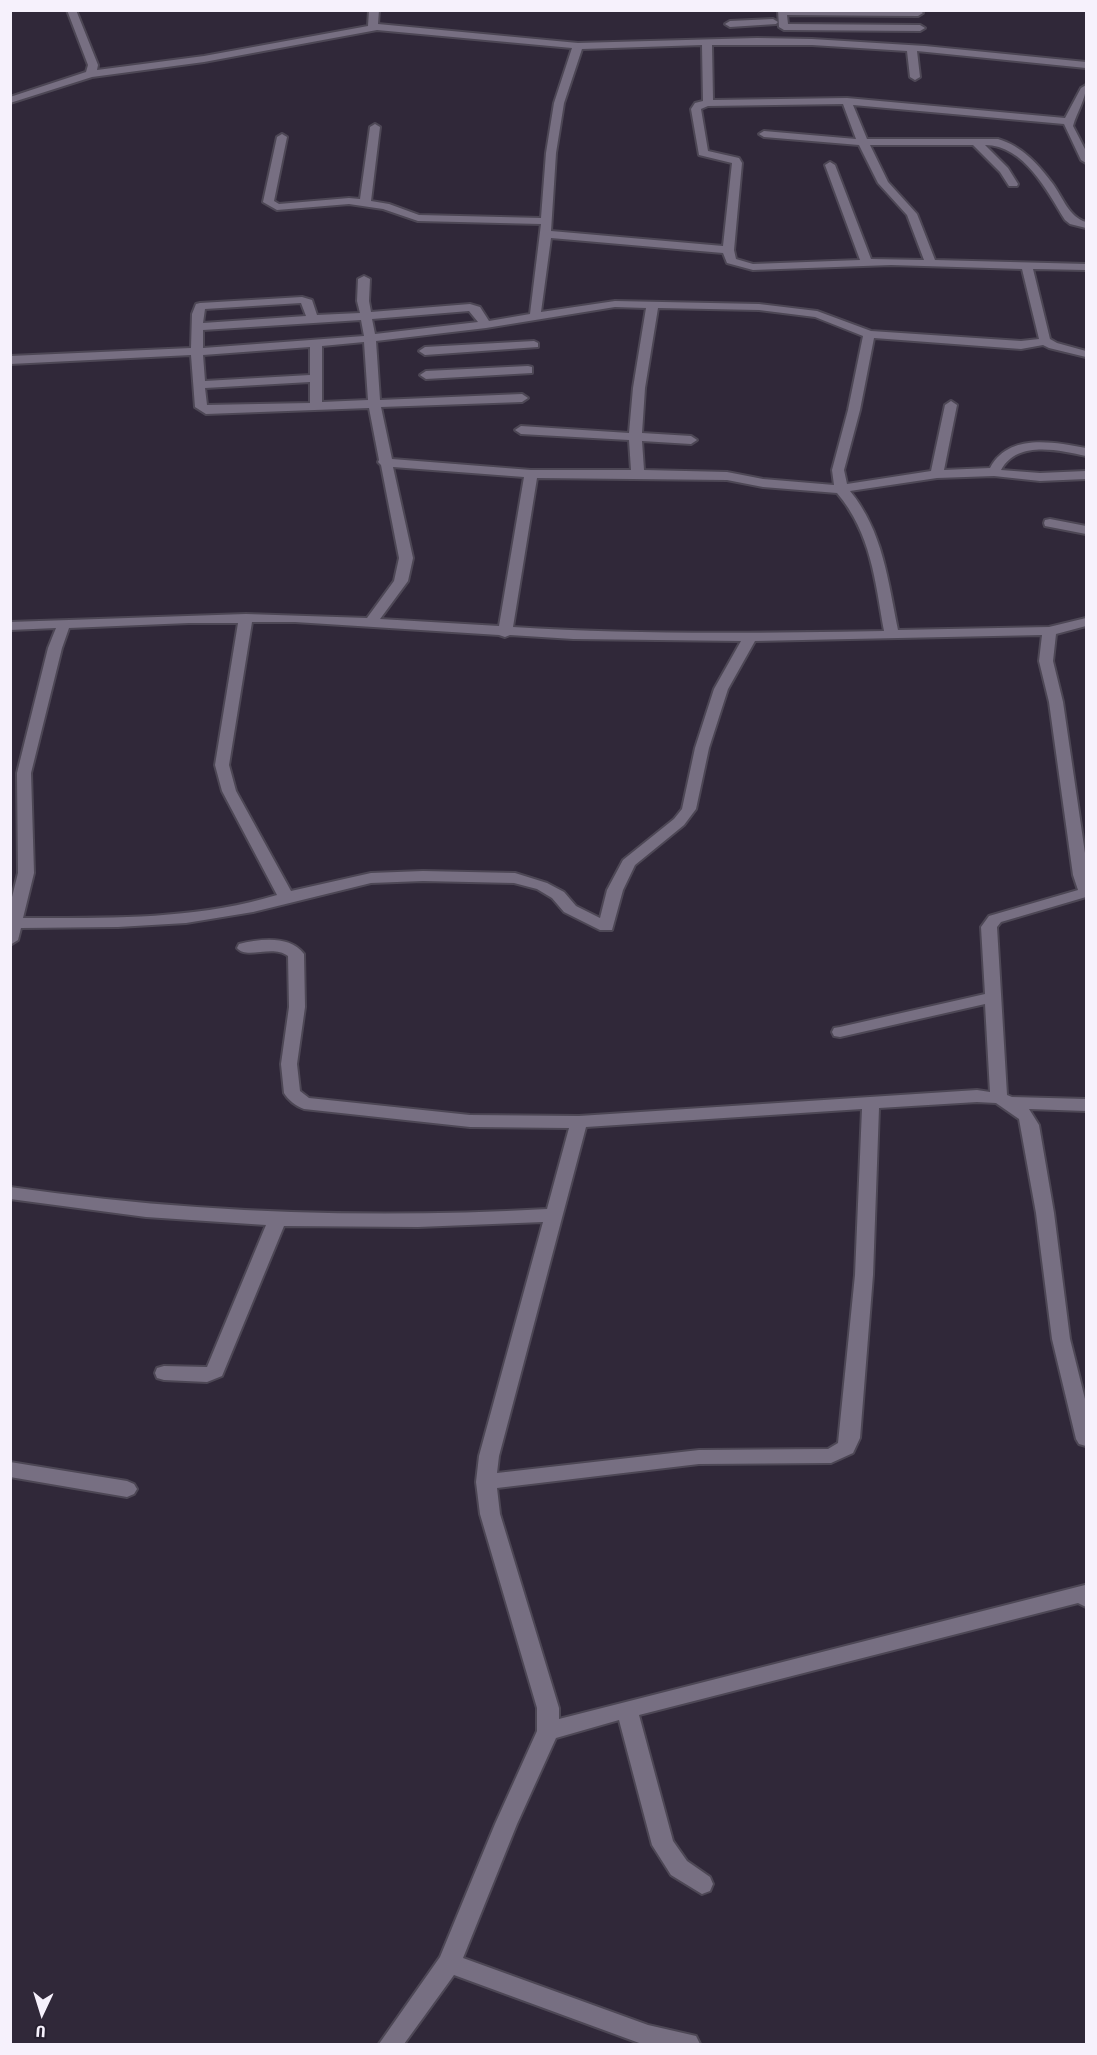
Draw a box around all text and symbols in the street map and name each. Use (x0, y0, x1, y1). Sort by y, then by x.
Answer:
north arrow (12, 1983, 72, 2043)
text: U (35, 2022, 46, 2041)

